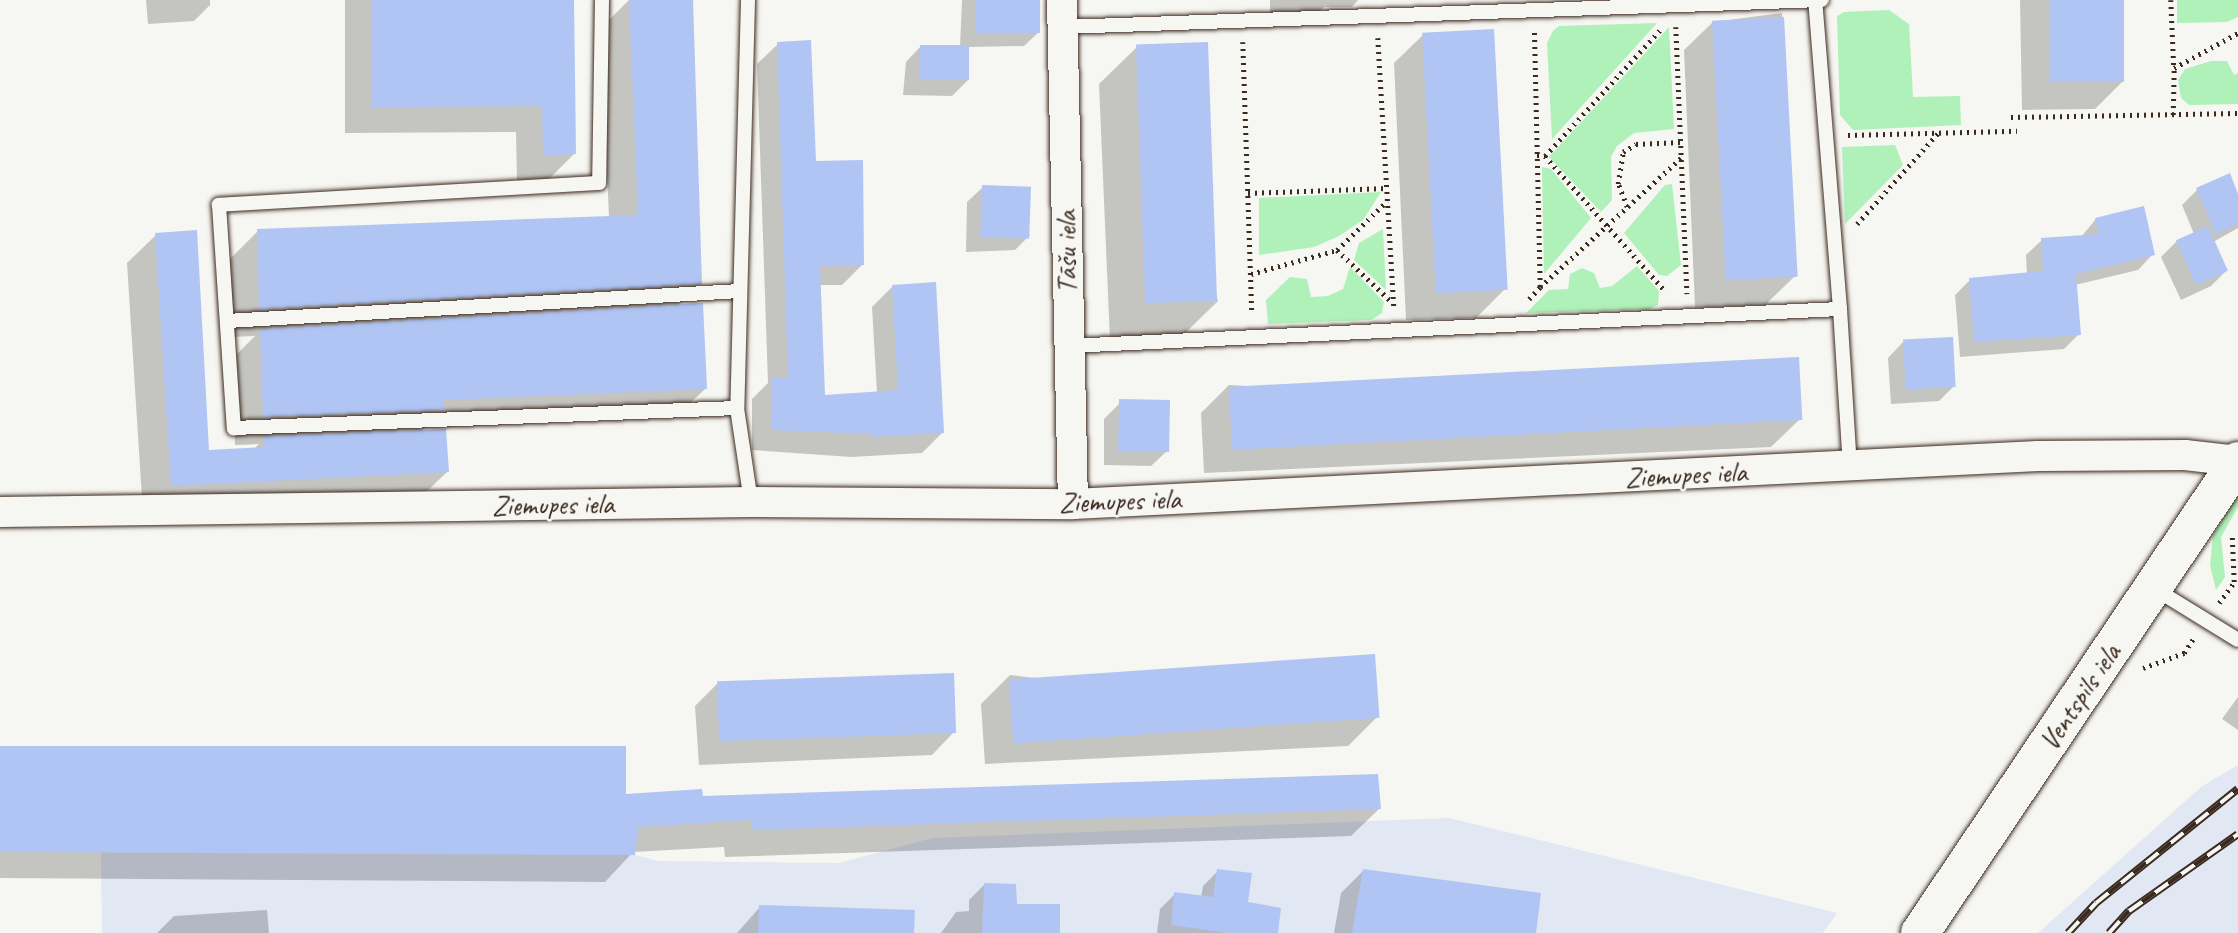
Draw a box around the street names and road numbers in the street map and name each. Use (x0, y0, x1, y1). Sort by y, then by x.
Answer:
street label: Tāšu iela (1049, 211, 1085, 293)
street label: Ziemupes iela (1624, 455, 1748, 495)
street label: Ziemupes iela (1059, 482, 1181, 520)
street label: Ziemupes iela (492, 487, 614, 523)
street label: Ventspils iela (2032, 638, 2128, 756)

